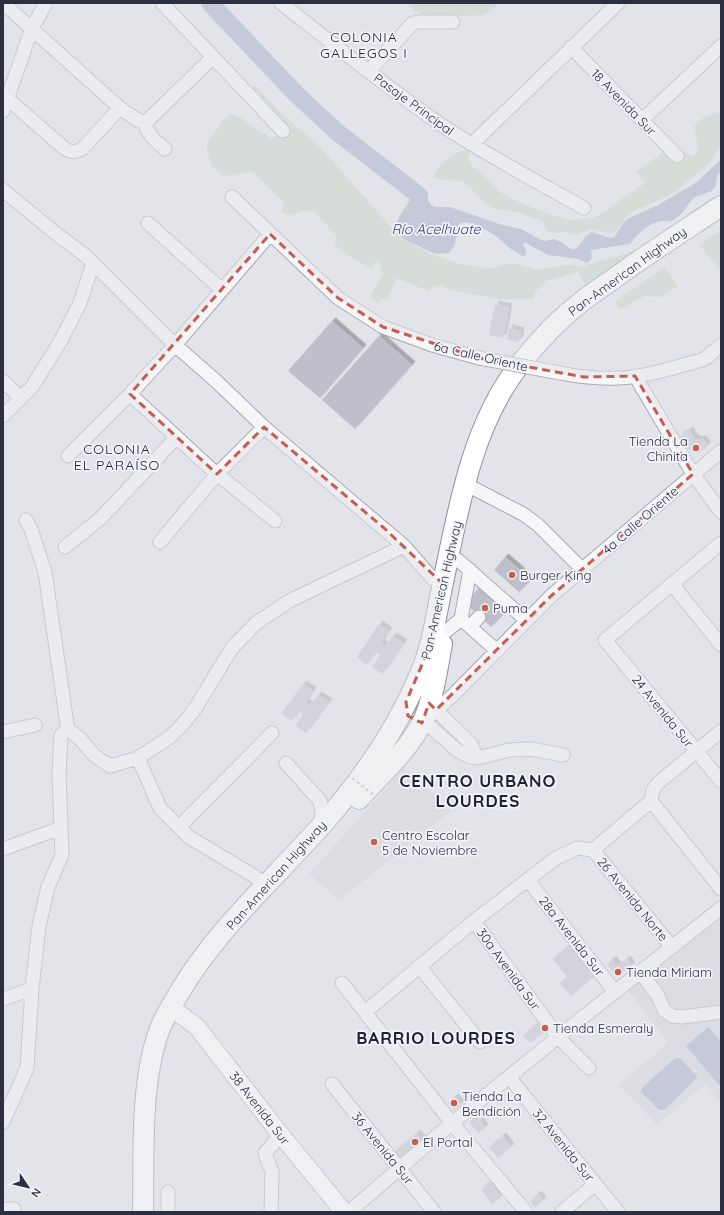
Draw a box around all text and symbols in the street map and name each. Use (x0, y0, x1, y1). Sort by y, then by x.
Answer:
district label: COLONIA GALLEGOS I (320, 28, 408, 62)
street label: 18 Avenida Sur (588, 65, 660, 139)
street label: Pasaje Principal (371, 70, 457, 138)
water label: Río Acelhuate (391, 220, 482, 238)
street label: Pan-American Highway (565, 223, 689, 319)
street label: 6a Calle Oriente (433, 337, 529, 375)
place label: Tienda La Chinita (628, 433, 688, 464)
district label: COLONIA EL PARAÍSO (74, 440, 160, 474)
marker: Tienda La Chinita (691, 443, 701, 453)
street label: 4a Calle Oriente (599, 483, 681, 557)
street label: Pan-American Highway (417, 519, 465, 661)
place label: Burger King (520, 567, 592, 583)
marker: Burger King (507, 570, 517, 580)
place label: Puma (493, 600, 528, 616)
marker: Puma (480, 603, 490, 613)
street label: 24 Avenida Sur (629, 671, 697, 751)
district label: CENTRO URBANO LOURDES (400, 770, 556, 811)
street label: Pan-American Highway (223, 817, 329, 933)
place label: Centro Escolar 5 de Noviembre (382, 827, 477, 858)
marker: Centro Escolar 5 de Noviembre (369, 837, 379, 847)
street label: 26 Avenida Norte (594, 854, 672, 944)
street label: 28a Avenida Sur (536, 893, 608, 979)
street label: 30a Avenida Sur (474, 925, 544, 1013)
place label: Tienda Miriam (626, 964, 712, 980)
marker: Tienda Miriam (613, 967, 623, 977)
place label: Tienda Esmeraly (553, 1020, 653, 1036)
marker: Tienda Esmeraly (540, 1023, 550, 1033)
district label: BARRIO LOURDES (356, 1027, 516, 1048)
street label: 38 Avenida Sur (226, 1068, 294, 1148)
place label: Tienda La Bendición (462, 1088, 522, 1119)
marker: Tienda La Bendición (449, 1098, 459, 1108)
street label: 32 Avenida Sur (530, 1105, 598, 1185)
street label: 36 Avenida Sur (349, 1108, 417, 1188)
place label: El Portal (423, 1134, 473, 1150)
marker: El Portal (410, 1137, 420, 1147)
north arrow (8, 1167, 48, 1207)
text: N (28, 1185, 44, 1200)

